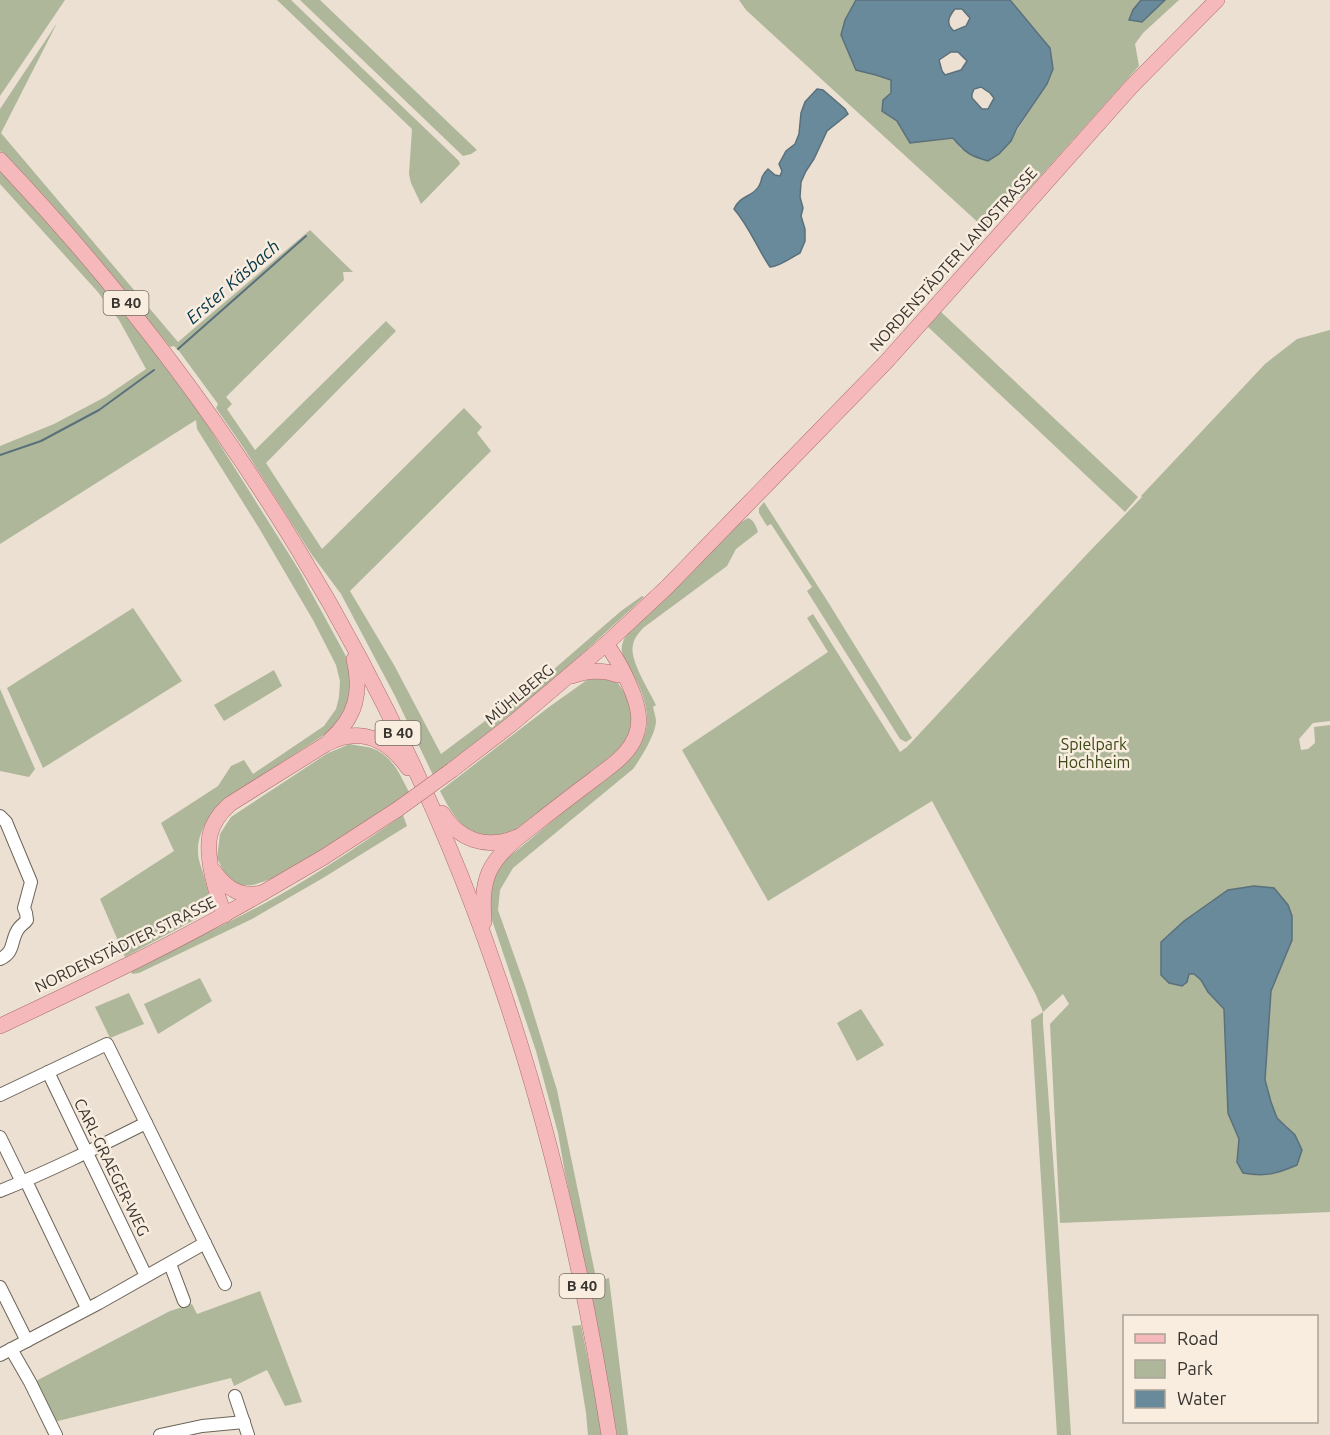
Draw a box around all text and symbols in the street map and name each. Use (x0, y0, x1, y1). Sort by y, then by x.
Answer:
street label: NORDENSTÄDTER LANDSTRASSE (866, 164, 1040, 354)
water label: Erster Käsbach (182, 235, 283, 327)
road number: B 40 (104, 291, 148, 315)
street label: MÜHLBERG (481, 660, 557, 728)
road number: B 40 (376, 721, 420, 745)
park label: Spielpark Hochheim (1058, 735, 1130, 771)
street label: NORDENSTÄDTER STRASSE (32, 892, 218, 996)
street label: CARL-GRAEGER-WEG (71, 1095, 153, 1239)
road number: B 40 (560, 1274, 604, 1298)
legend (1123, 1315, 1318, 1423)
text: Road (1177, 1328, 1219, 1348)
text: Park (1177, 1358, 1213, 1378)
text: Water (1177, 1388, 1227, 1408)

